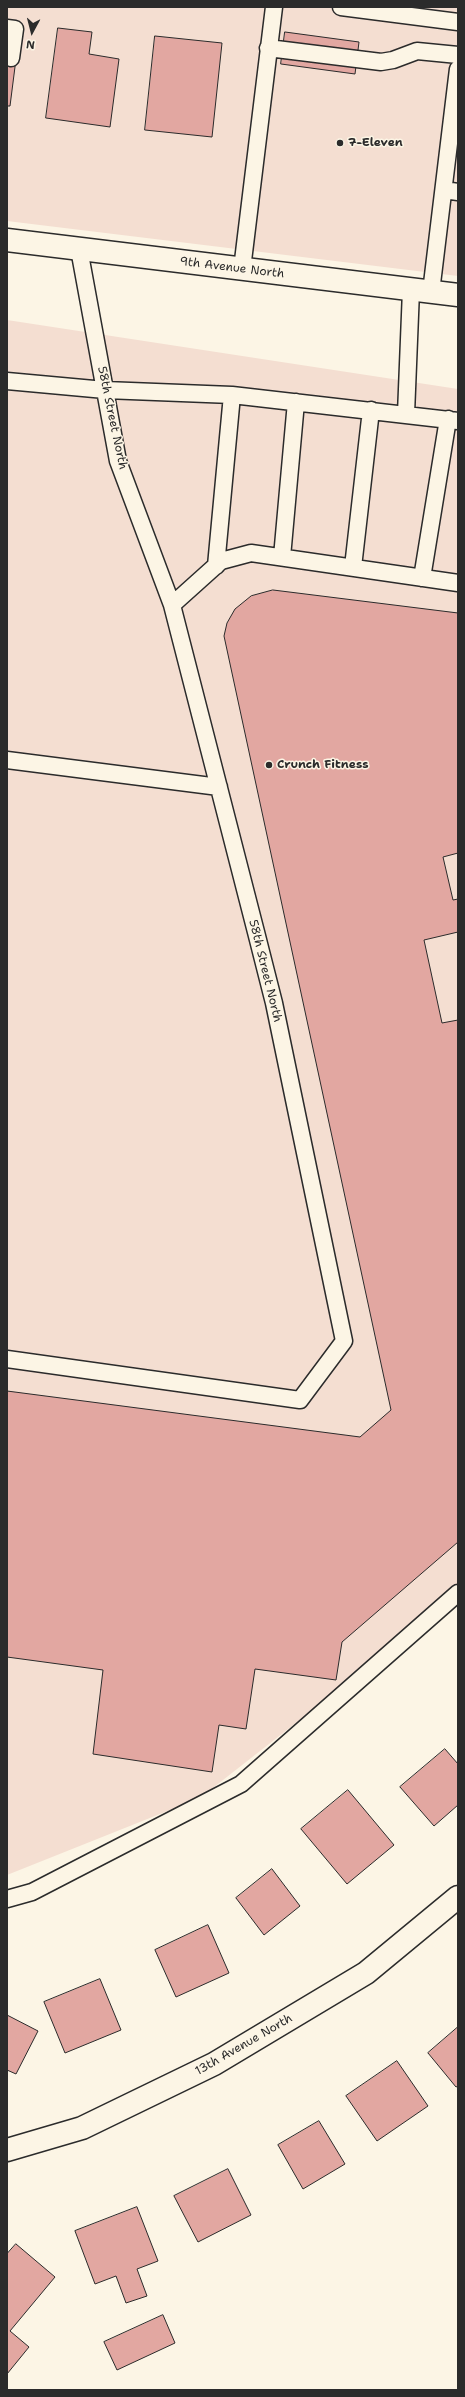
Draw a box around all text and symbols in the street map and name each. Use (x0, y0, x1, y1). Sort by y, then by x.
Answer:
north arrow (12, 12, 52, 52)
text: N (25, 36, 36, 52)
place label: 7-Eleven (348, 136, 403, 150)
marker: 7-Eleven (335, 138, 345, 148)
street label: 9th Avenue North (179, 254, 285, 282)
street label: 58th Street North (94, 365, 130, 471)
place label: Crunch Fitness (277, 758, 369, 772)
marker: Crunch Fitness (264, 760, 274, 770)
street label: 58th Street North (245, 918, 285, 1024)
street label: 13th Avenue North (193, 2011, 295, 2079)

